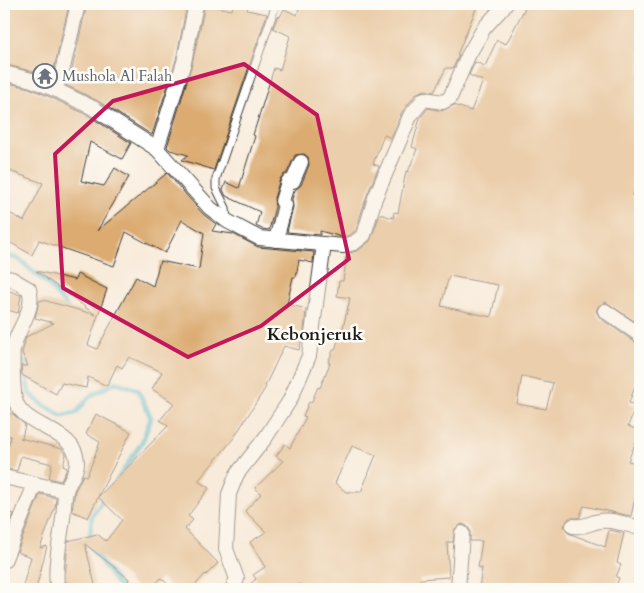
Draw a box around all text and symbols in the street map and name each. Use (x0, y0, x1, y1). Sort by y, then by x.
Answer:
temple icon: Mushola Al Falah (32, 63, 58, 89)
place label: Mushola Al Falah (62, 66, 173, 86)
district label: Kebonjeruk (267, 322, 364, 347)

